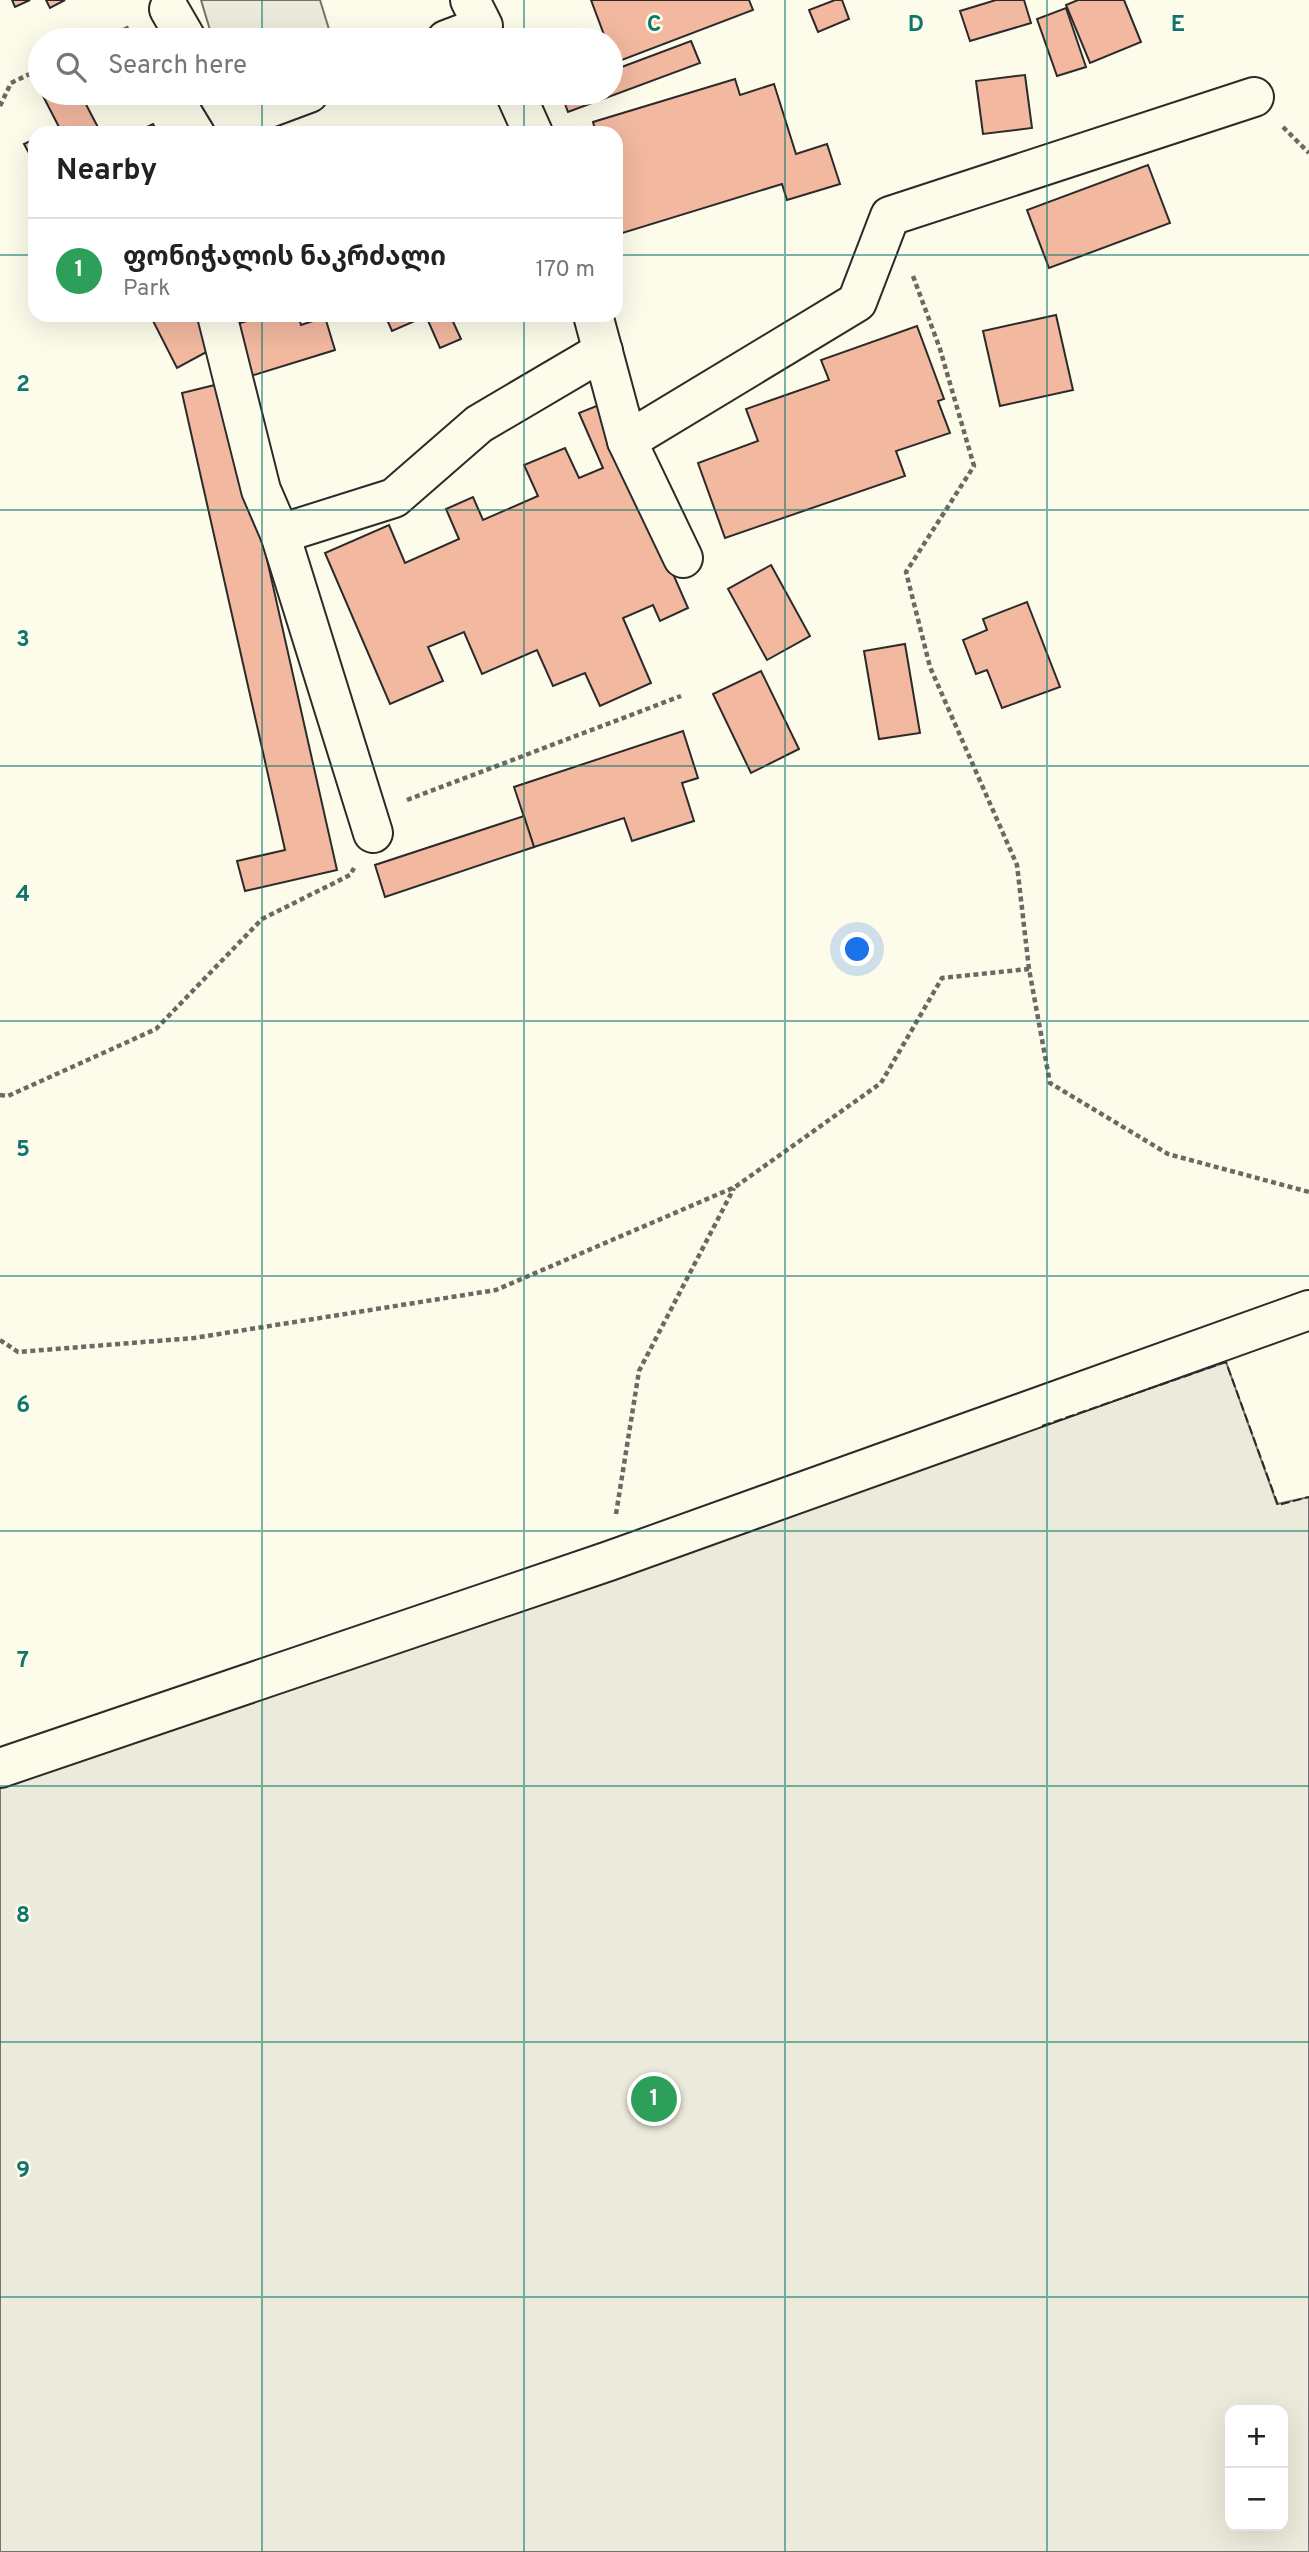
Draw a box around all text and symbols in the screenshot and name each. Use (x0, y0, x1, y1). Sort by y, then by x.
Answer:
text: C (647, 11, 661, 40)
text: D (908, 11, 924, 40)
text: E (1171, 11, 1185, 40)
search box (28, 28, 623, 105)
icon: search (52, 48, 90, 86)
text: Search here (108, 50, 247, 83)
text: Nearby (56, 153, 157, 190)
text: ფონიჭალის ნაკრძალი (123, 242, 446, 275)
text: 1 (74, 256, 84, 285)
text: 170 m (536, 256, 595, 285)
text: Park (123, 275, 170, 304)
text: 2 (16, 371, 30, 400)
text: 3 (16, 626, 30, 655)
text: 4 (16, 881, 30, 910)
your location (840, 932, 874, 966)
text: 5 (16, 1136, 30, 1165)
text: 6 (16, 1392, 30, 1421)
text: 7 (17, 1647, 29, 1676)
text: 8 (16, 1902, 30, 1931)
pin: 1 (631, 2073, 677, 2125)
text: 9 (16, 2157, 30, 2186)
map controls (1225, 2405, 1288, 2531)
button: + (1225, 2405, 1288, 2468)
button: − (1225, 2468, 1288, 2531)

